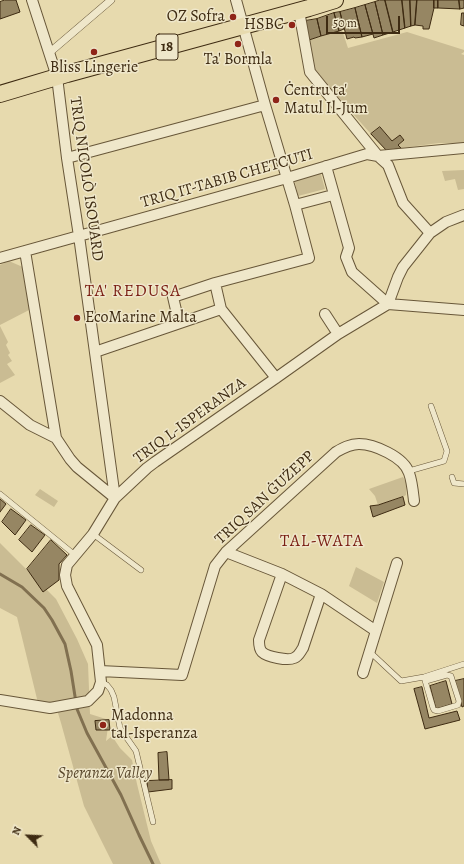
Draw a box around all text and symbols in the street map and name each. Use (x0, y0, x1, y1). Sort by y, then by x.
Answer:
place label: OZ Sofra (167, 7, 225, 27)
scale bar (328, 8, 402, 34)
marker: OZ Sofra (228, 12, 238, 22)
place label: HSBC (244, 15, 284, 35)
text: 50 m (333, 15, 357, 31)
marker: HSBC (287, 20, 297, 30)
road number: 18 (156, 34, 178, 60)
marker: Ta' Bormla (233, 39, 243, 49)
marker: Bliss Lingerie (89, 47, 99, 57)
place label: Ta' Bormla (204, 50, 272, 70)
place label: Bliss Lingerie (50, 58, 138, 78)
place label: Ċentru ta' Matul Il-Jum (284, 81, 368, 119)
marker: Ċentru ta' Matul Il-Jum (271, 95, 281, 105)
street label: TRIQ NICOLÒ ISOUARD (65, 96, 107, 262)
street label: TRIQ IT-TABIB CHETCUTI (139, 145, 315, 213)
district label: TA' REDUSA (85, 282, 181, 302)
place label: EcoMarine Malta (85, 308, 197, 328)
marker: EcoMarine Malta (72, 313, 82, 323)
street label: TRIQ L-ISPERANZA (130, 374, 250, 468)
street label: TRIQ SAN ĠUŻEPP (211, 447, 319, 549)
district label: TAL-WATA (280, 532, 364, 552)
place label: Madonna tal-Isperanza (111, 706, 198, 744)
marker: Madonna tal-Isperanza (98, 720, 108, 730)
park label: Speranza Valley (58, 764, 152, 784)
north arrow (8, 816, 48, 856)
text: N (8, 824, 25, 838)

